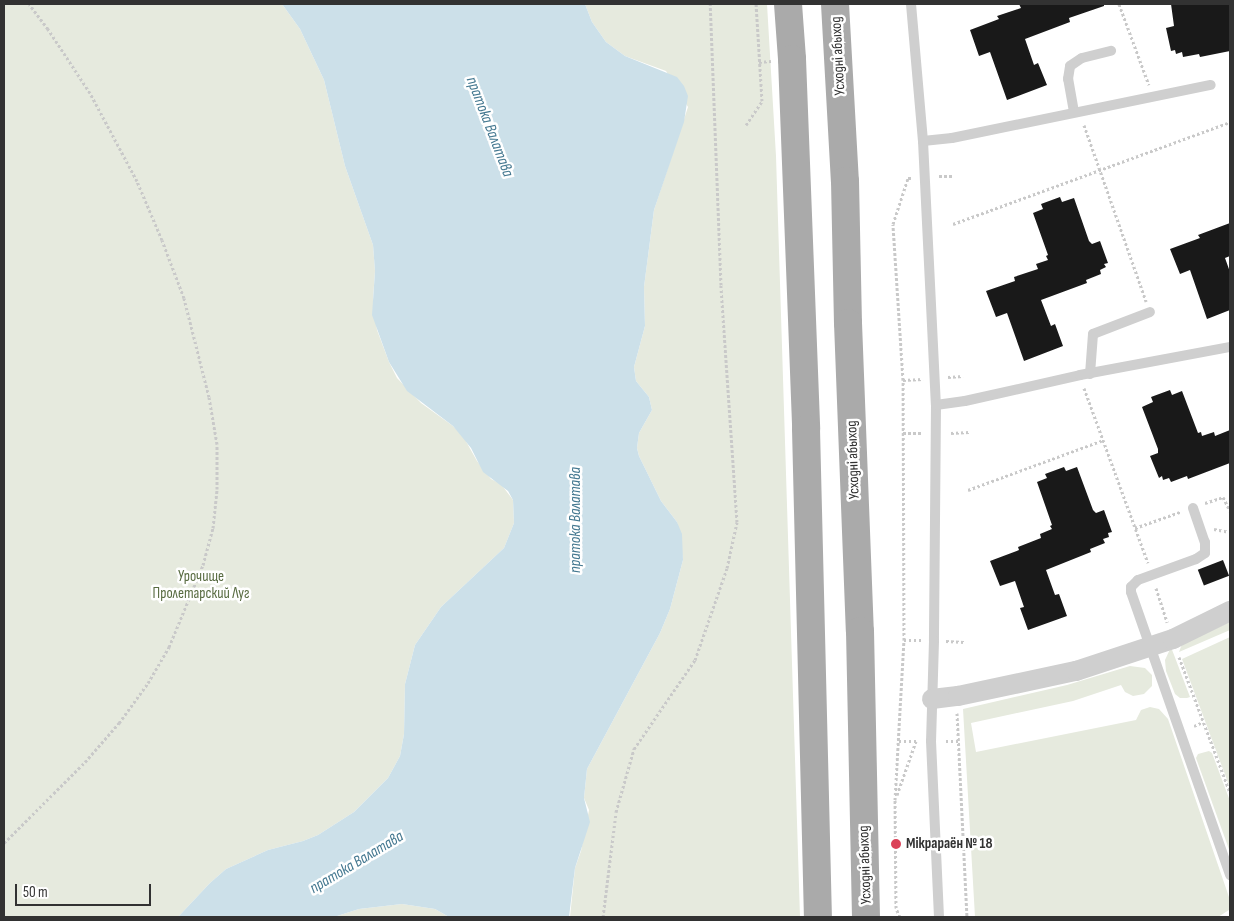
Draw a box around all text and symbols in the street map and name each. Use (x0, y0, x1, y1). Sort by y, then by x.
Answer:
street label: Усходні абыход (827, 16, 849, 96)
water label: пратока Валатава (461, 74, 517, 180)
street label: Усходні абыход (843, 420, 863, 500)
water label: пратока Валатава (566, 467, 586, 573)
park label: Урочище Пролетарский Луг (153, 567, 249, 602)
street label: Усходні абыход (855, 825, 875, 905)
water label: пратока Валатава (307, 827, 407, 899)
place label: Мікрараён № 18 (906, 835, 993, 853)
marker: Мікрараён № 18 (890, 838, 902, 850)
scale bar (18, 874, 154, 906)
text: 50 m (23, 883, 48, 902)

